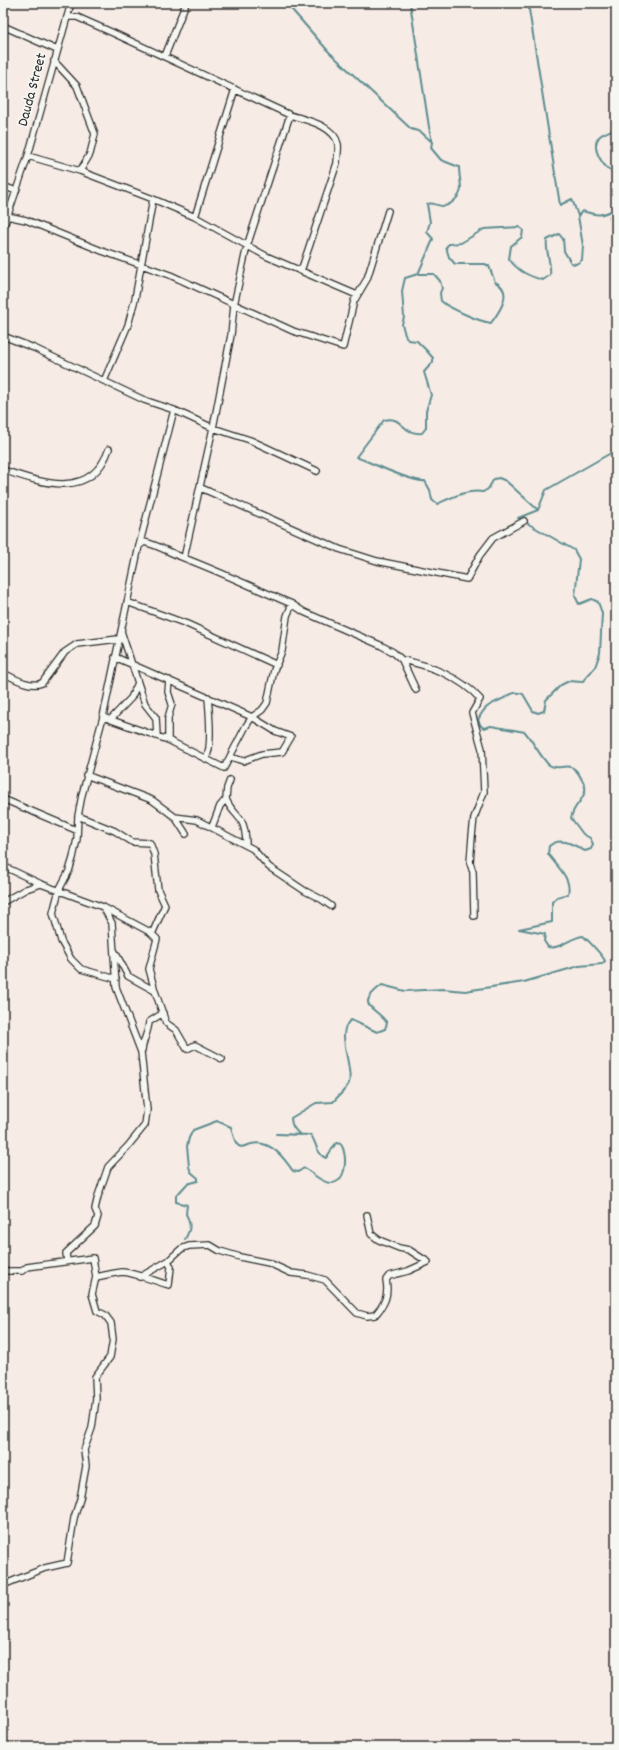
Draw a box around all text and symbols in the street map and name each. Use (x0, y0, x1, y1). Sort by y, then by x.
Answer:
street label: Dauda Street (13, 50, 53, 129)

